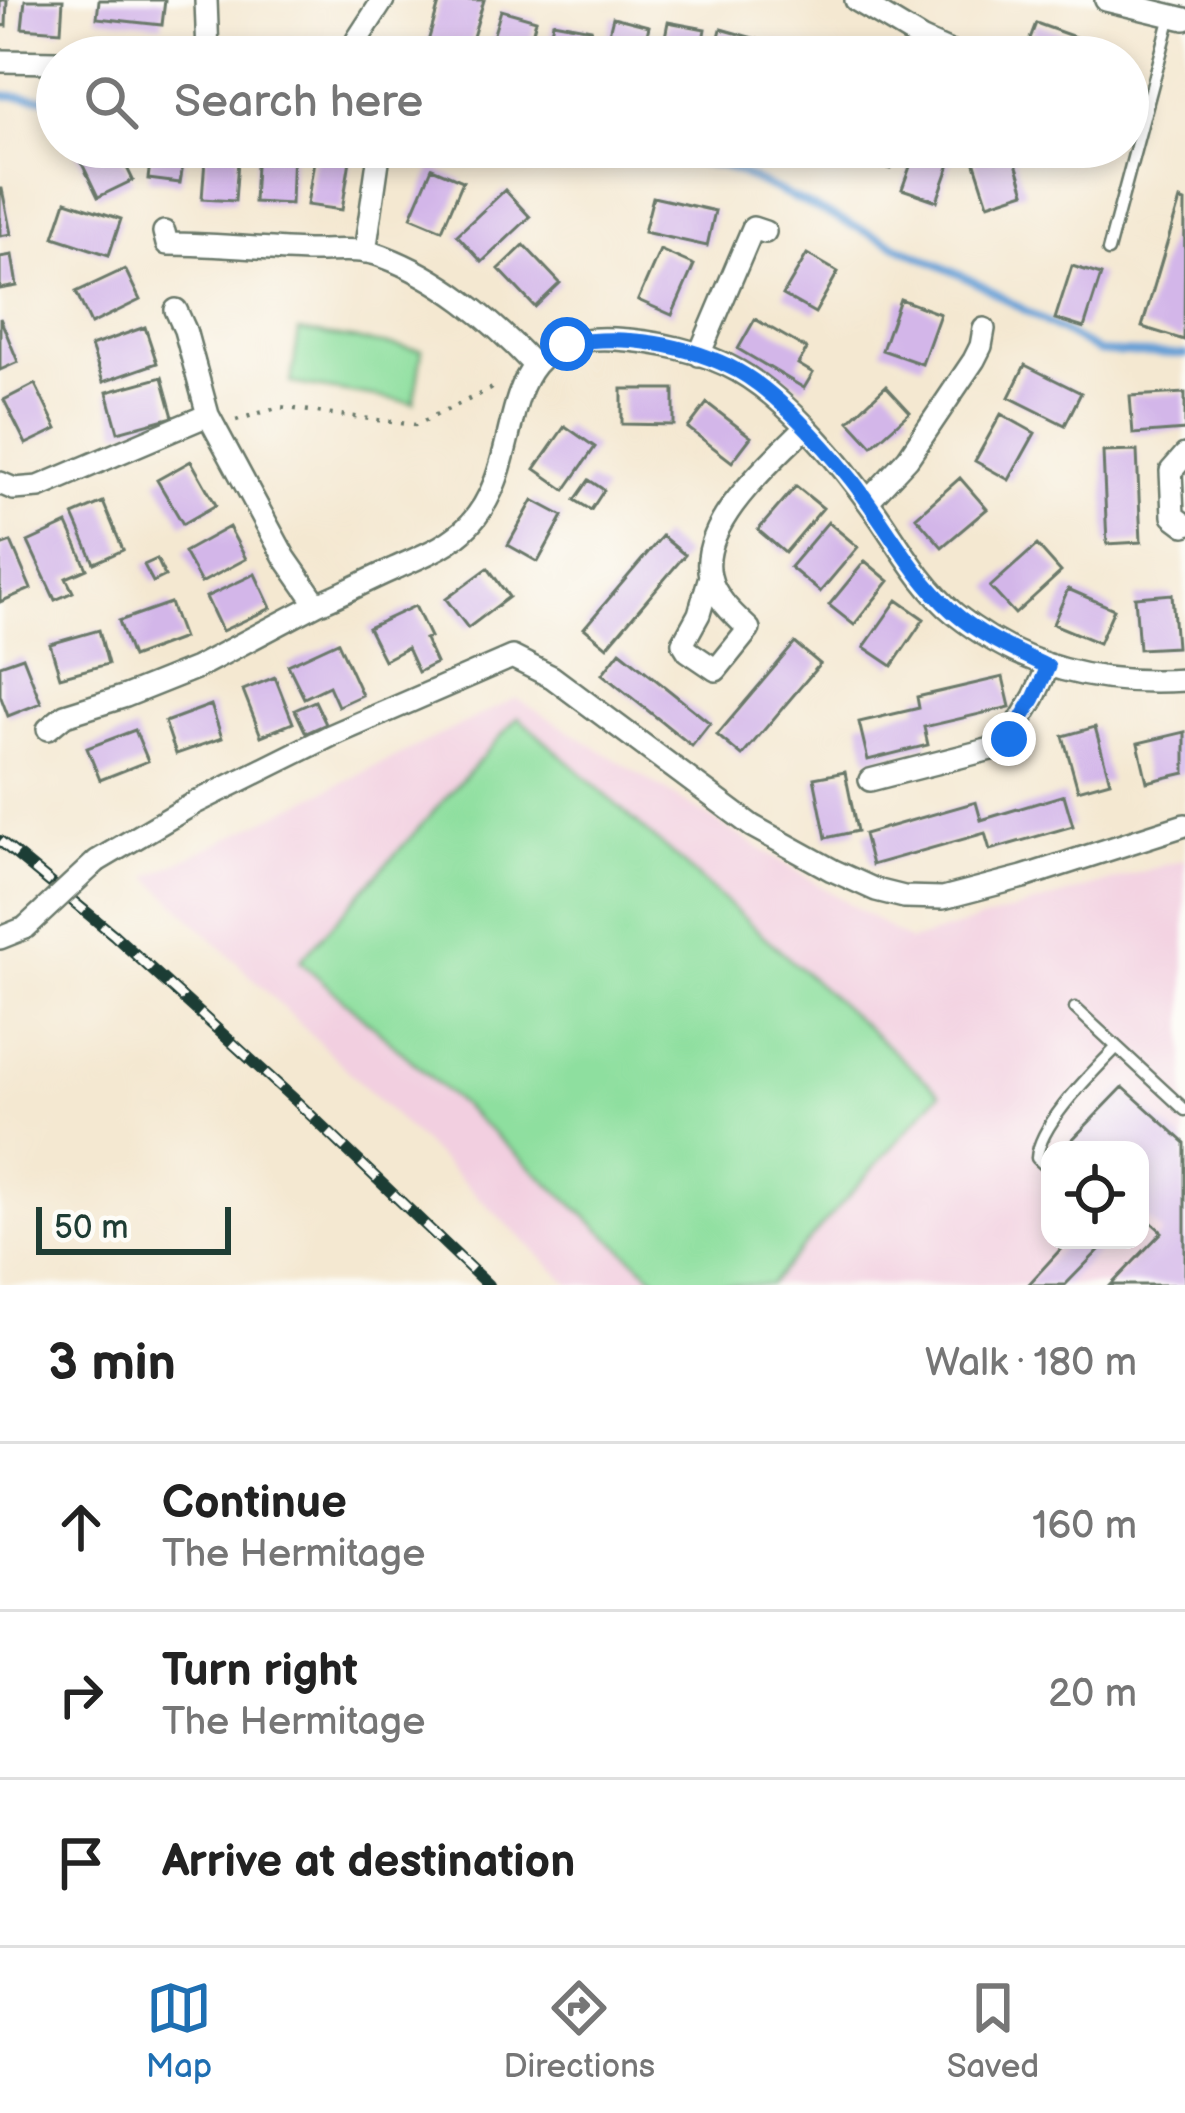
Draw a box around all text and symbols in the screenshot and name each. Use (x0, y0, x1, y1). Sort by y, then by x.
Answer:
search box (36, 36, 1149, 168)
icon: search (78, 69, 144, 135)
text: Search here (174, 75, 423, 130)
route start (540, 317, 594, 371)
route end (982, 712, 1036, 766)
map controls (1041, 1141, 1149, 1249)
button: locate (1041, 1141, 1149, 1249)
scale bar (36, 1201, 231, 1254)
text: 50 m (54, 1208, 129, 1248)
text: 3 min (48, 1333, 176, 1394)
text: Walk · 180 m (925, 1340, 1137, 1387)
text: Continue (162, 1476, 347, 1531)
icon: ahead (48, 1494, 114, 1560)
text: 160 m (1032, 1503, 1137, 1550)
text: The Hermitage (162, 1531, 425, 1578)
text: Turn right (162, 1644, 358, 1699)
icon: right (48, 1662, 114, 1728)
text: 20 m (1048, 1671, 1137, 1718)
text: The Hermitage (162, 1699, 425, 1746)
icon: arrive (48, 1830, 114, 1896)
text: Arrive at destination (162, 1835, 575, 1890)
tab: Map (146, 1975, 212, 2087)
tab: Directions (503, 1975, 655, 2087)
tab: Saved (947, 1975, 1039, 2087)

